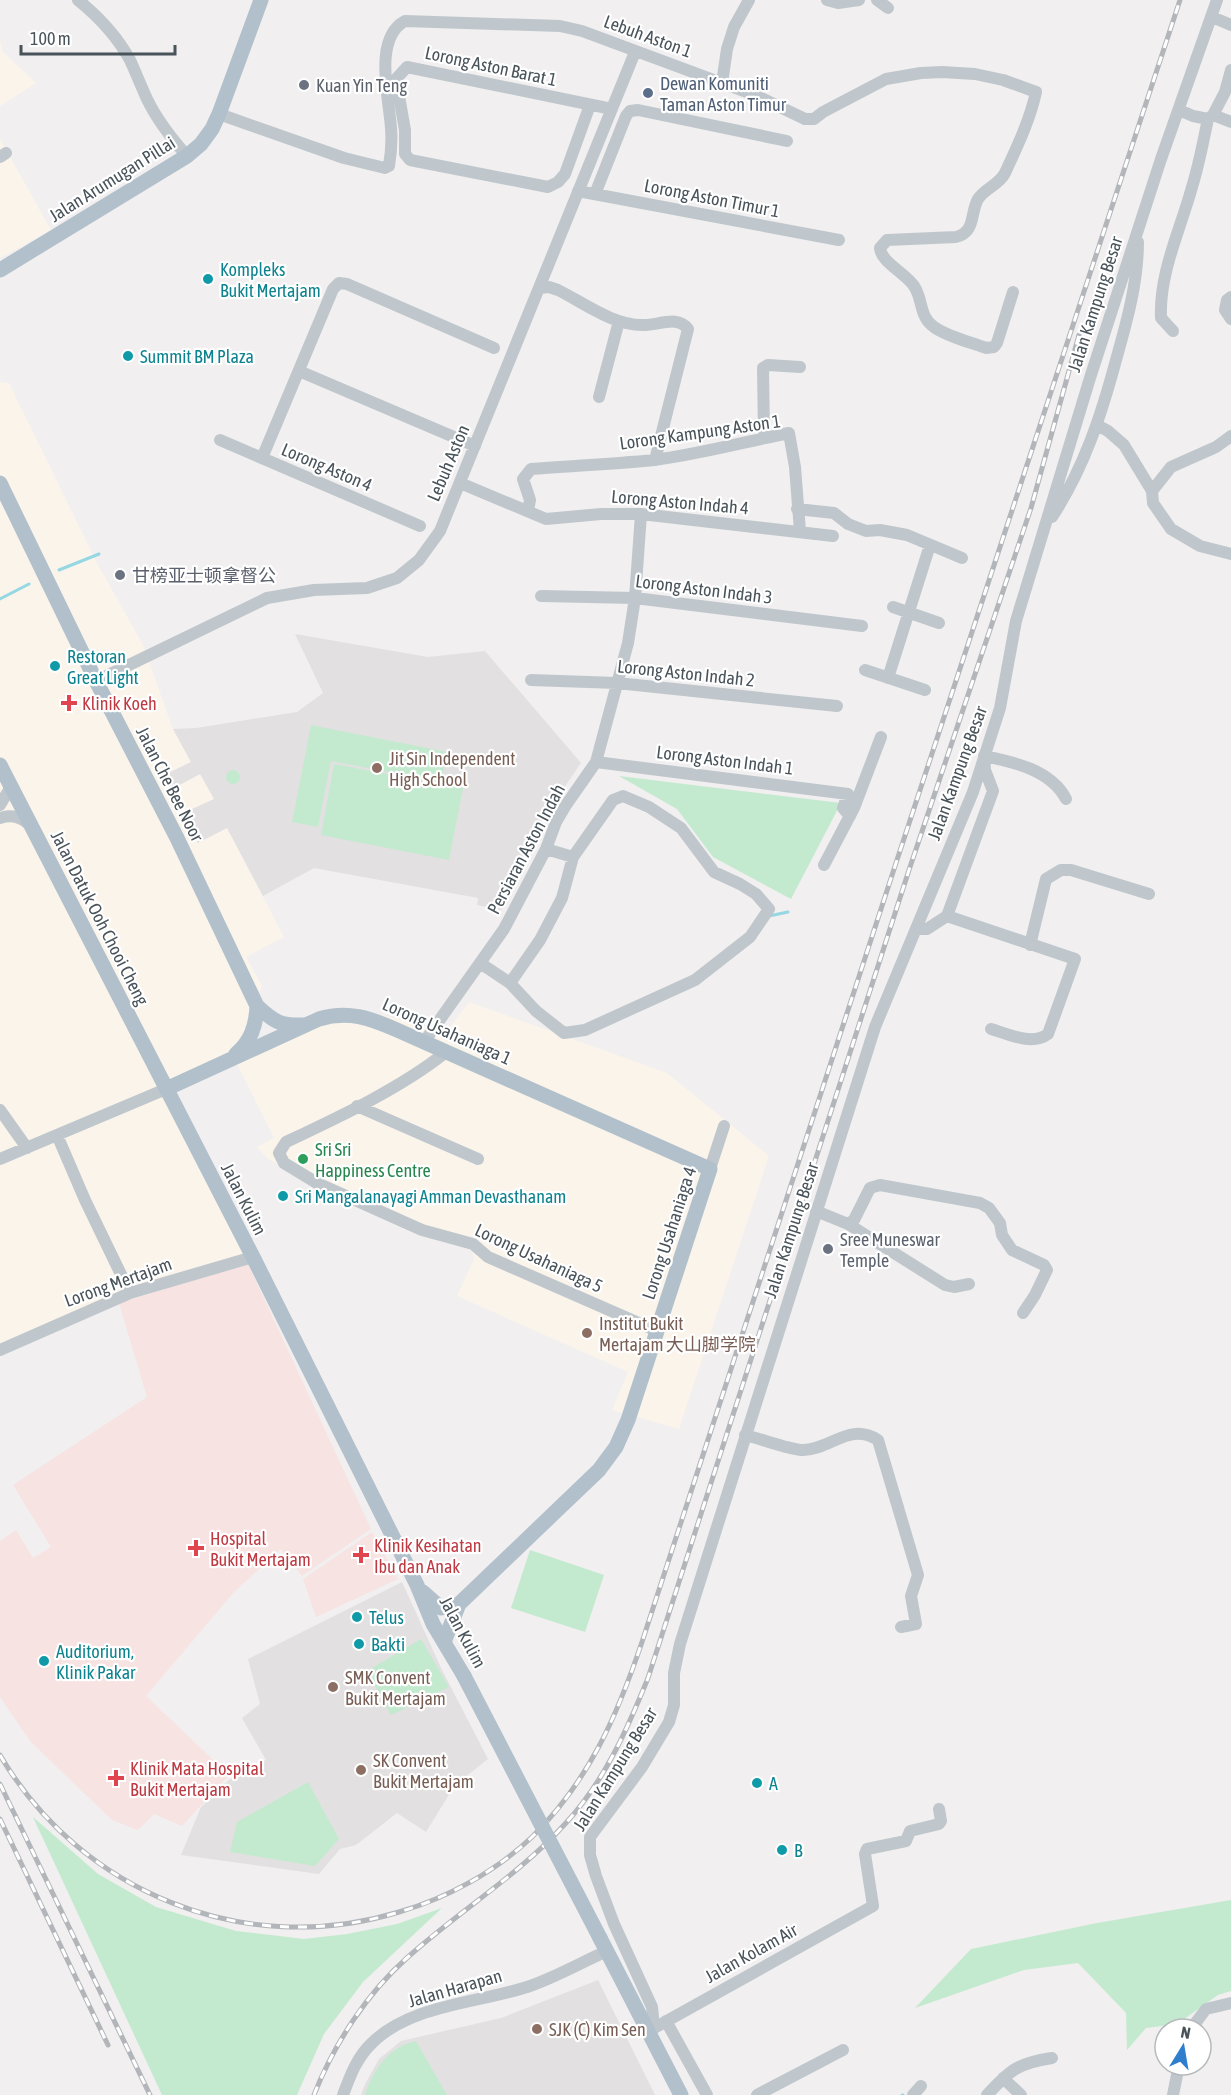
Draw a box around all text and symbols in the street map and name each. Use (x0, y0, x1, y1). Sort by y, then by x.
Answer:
street label: Lebuh Aston 1 (601, 10, 695, 62)
scale bar (21, 18, 176, 56)
text: 100 m (30, 28, 71, 49)
street label: Lorong Aston Barat 1 (423, 42, 559, 90)
place label: Dewan Komuniti Taman Aston Timur (660, 73, 787, 115)
place label: Kuan Yin Teng (316, 75, 407, 96)
marker: Kuan Yin Teng (297, 78, 311, 92)
marker: Dewan Komuniti Taman Aston Timur (641, 86, 655, 100)
street label: Jalan Arumugan Pillai (45, 132, 179, 226)
street label: Lorong Aston Timur 1 (642, 175, 782, 221)
street label: Jalan Kampung Besar (1063, 233, 1127, 374)
place label: Kompleks Bukit Mertajam (220, 259, 321, 301)
marker: Kompleks Bukit Mertajam (201, 272, 215, 286)
place label: Summit BM Plaza (140, 346, 254, 367)
marker: Summit BM Plaza (121, 349, 135, 363)
street label: Lorong Kampung Aston 1 (618, 410, 782, 454)
street label: Lebuh Aston (423, 422, 473, 504)
street label: Lorong Aston 4 (279, 438, 375, 496)
street label: Lorong Aston Indah 4 (610, 486, 750, 518)
place label: 甘榜亚士顿拿督公 (132, 565, 276, 586)
marker: 甘榜亚士顿拿督公 (113, 568, 127, 582)
street label: Lorong Aston Indah 3 (634, 570, 774, 608)
place label: Restoran Great Light (67, 646, 139, 688)
street label: Lorong Aston Indah 2 (616, 655, 756, 691)
marker: Restoran Great Light (48, 659, 62, 673)
place label: Klinik Koeh (82, 693, 157, 714)
marker: Klinik Koeh (60, 694, 78, 712)
street label: Jalan Kampung Besar (923, 702, 991, 843)
street label: Jalan Che Bee Noor (132, 723, 208, 846)
street label: Lorong Aston Indah 1 (655, 741, 795, 779)
place label: Jit Sin Independent High School (389, 748, 516, 790)
marker: Jit Sin Independent High School (370, 761, 384, 775)
street label: Persiaran Aston Indah (483, 780, 569, 918)
street label: Jalan Datuk Ooh Chooi Cheng (47, 827, 153, 1009)
street label: Lorong Usahaniaga 1 (379, 993, 515, 1069)
place label: Sri Sri Happiness Centre (315, 1139, 431, 1181)
marker: Sri Sri Happiness Centre (296, 1152, 310, 1166)
street label: Jalan Kampung Besar (759, 1159, 823, 1300)
street label: Jalan Kulim (217, 1160, 271, 1238)
street label: Lorong Usahaniaga 4 (638, 1164, 700, 1302)
place label: Sri Mangalanayagi Amman Devasthanam (295, 1186, 566, 1207)
marker: Sri Mangalanayagi Amman Devasthanam (276, 1189, 290, 1203)
street label: Lorong Usahaniaga 5 (472, 1219, 606, 1297)
place label: Sree Muneswar Temple (840, 1229, 941, 1271)
marker: Sree Muneswar Temple (821, 1242, 835, 1256)
street label: Lorong Mertajam (62, 1253, 174, 1311)
place label: Institut Bukit Mertajam 大山脚学院 (599, 1313, 756, 1355)
marker: Institut Bukit Mertajam 大山脚学院 (580, 1326, 594, 1340)
place label: Hospital Bukit Mertajam (210, 1528, 311, 1570)
place label: Klinik Kesihatan Ibu dan Anak (374, 1535, 482, 1577)
marker: Hospital Bukit Mertajam (187, 1539, 205, 1557)
marker: Klinik Kesihatan Ibu dan Anak (352, 1546, 370, 1564)
street label: Jalan Kulim (435, 1593, 491, 1671)
place label: Telus (369, 1607, 404, 1628)
marker: Telus (350, 1610, 364, 1624)
place label: Bakti (371, 1634, 405, 1655)
marker: Bakti (352, 1637, 366, 1651)
place label: Auditorium, Klinik Pakar (56, 1641, 136, 1683)
marker: Auditorium, Klinik Pakar (37, 1654, 51, 1668)
place label: SMK Convent Bukit Mertajam (345, 1667, 446, 1709)
marker: SMK Convent Bukit Mertajam (326, 1680, 340, 1694)
street label: Jalan Kampung Besar (569, 1703, 662, 1834)
place label: SK Convent Bukit Mertajam (373, 1750, 474, 1792)
place label: Klinik Mata Hospital Bukit Mertajam (130, 1758, 264, 1800)
marker: SK Convent Bukit Mertajam (354, 1763, 368, 1777)
marker: Klinik Mata Hospital Bukit Mertajam (107, 1769, 125, 1787)
place label: A (769, 1773, 778, 1794)
marker: A (750, 1776, 764, 1790)
place label: B (794, 1840, 803, 1861)
marker: B (775, 1843, 789, 1857)
street label: Jalan Kolam Air (701, 1919, 801, 1987)
street label: Jalan Harapan (406, 1965, 504, 2011)
north arrow (1153, 2017, 1213, 2077)
place label: SJK (C) Kim Sen (549, 2019, 646, 2040)
marker: SJK (C) Kim Sen (530, 2022, 544, 2036)
text: N (1180, 2023, 1192, 2042)

